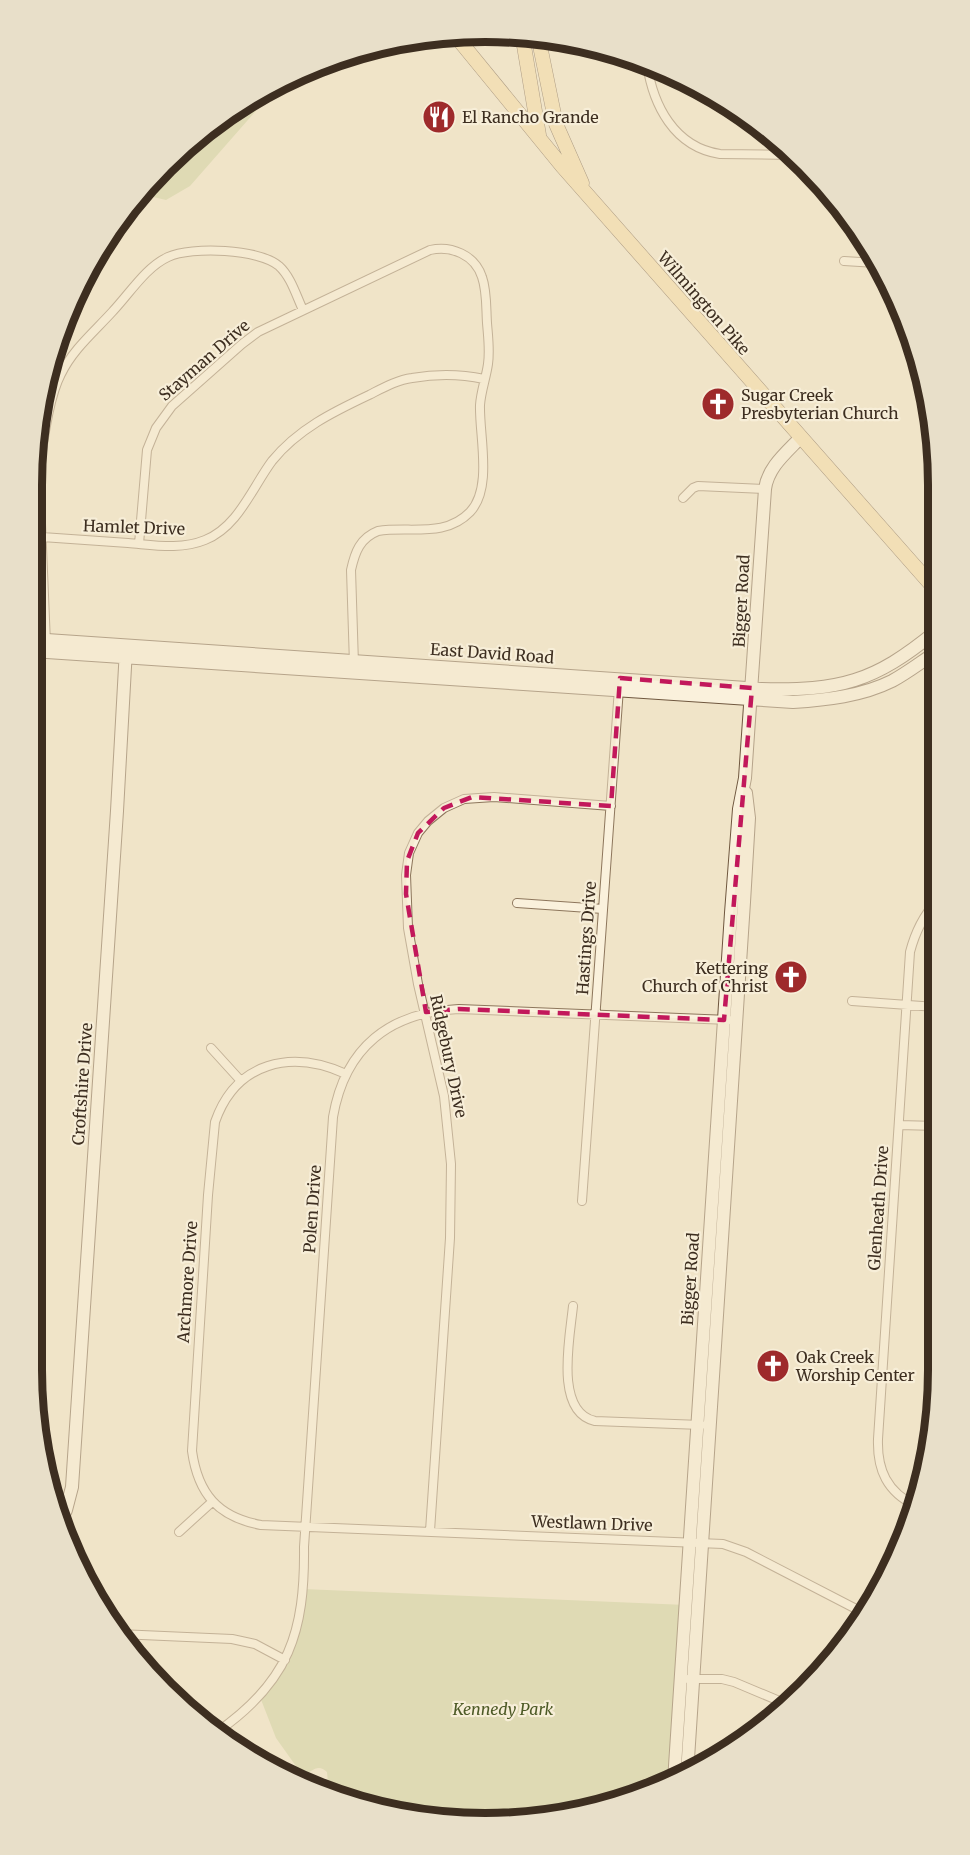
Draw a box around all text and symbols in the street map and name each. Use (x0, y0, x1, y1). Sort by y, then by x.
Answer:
restaurant icon: El Rancho Grande (421, 99, 457, 135)
place label: El Rancho Grande (462, 107, 599, 127)
street label: Wilmington Pike (653, 246, 754, 359)
street label: Stayman Drive (155, 315, 253, 405)
place label: Sugar Creek Presbyterian Church (741, 385, 899, 423)
church icon: Sugar Creek Presbyterian Church (700, 386, 736, 422)
street label: Hamlet Drive (83, 515, 185, 539)
street label: Bigger Road (729, 554, 753, 648)
street label: East David Road (429, 639, 555, 667)
street label: Hastings Drive (572, 880, 600, 996)
place label: Kettering Church of Christ (642, 958, 769, 996)
church icon: Kettering Church of Christ (773, 959, 809, 995)
street label: Ridgebury Drive (426, 993, 472, 1119)
street label: Croftshire Drive (68, 1022, 96, 1146)
street label: Glenheath Drive (864, 1145, 892, 1271)
street label: Polen Drive (299, 1164, 325, 1254)
street label: Archmore Drive (173, 1220, 201, 1345)
street label: Bigger Road (677, 1232, 703, 1326)
place label: Oak Creek Worship Center (795, 1347, 915, 1385)
church icon: Oak Creek Worship Center (755, 1348, 791, 1384)
street label: Westlawn Drive (530, 1511, 653, 1535)
park label: Kennedy Park (452, 1699, 554, 1719)

